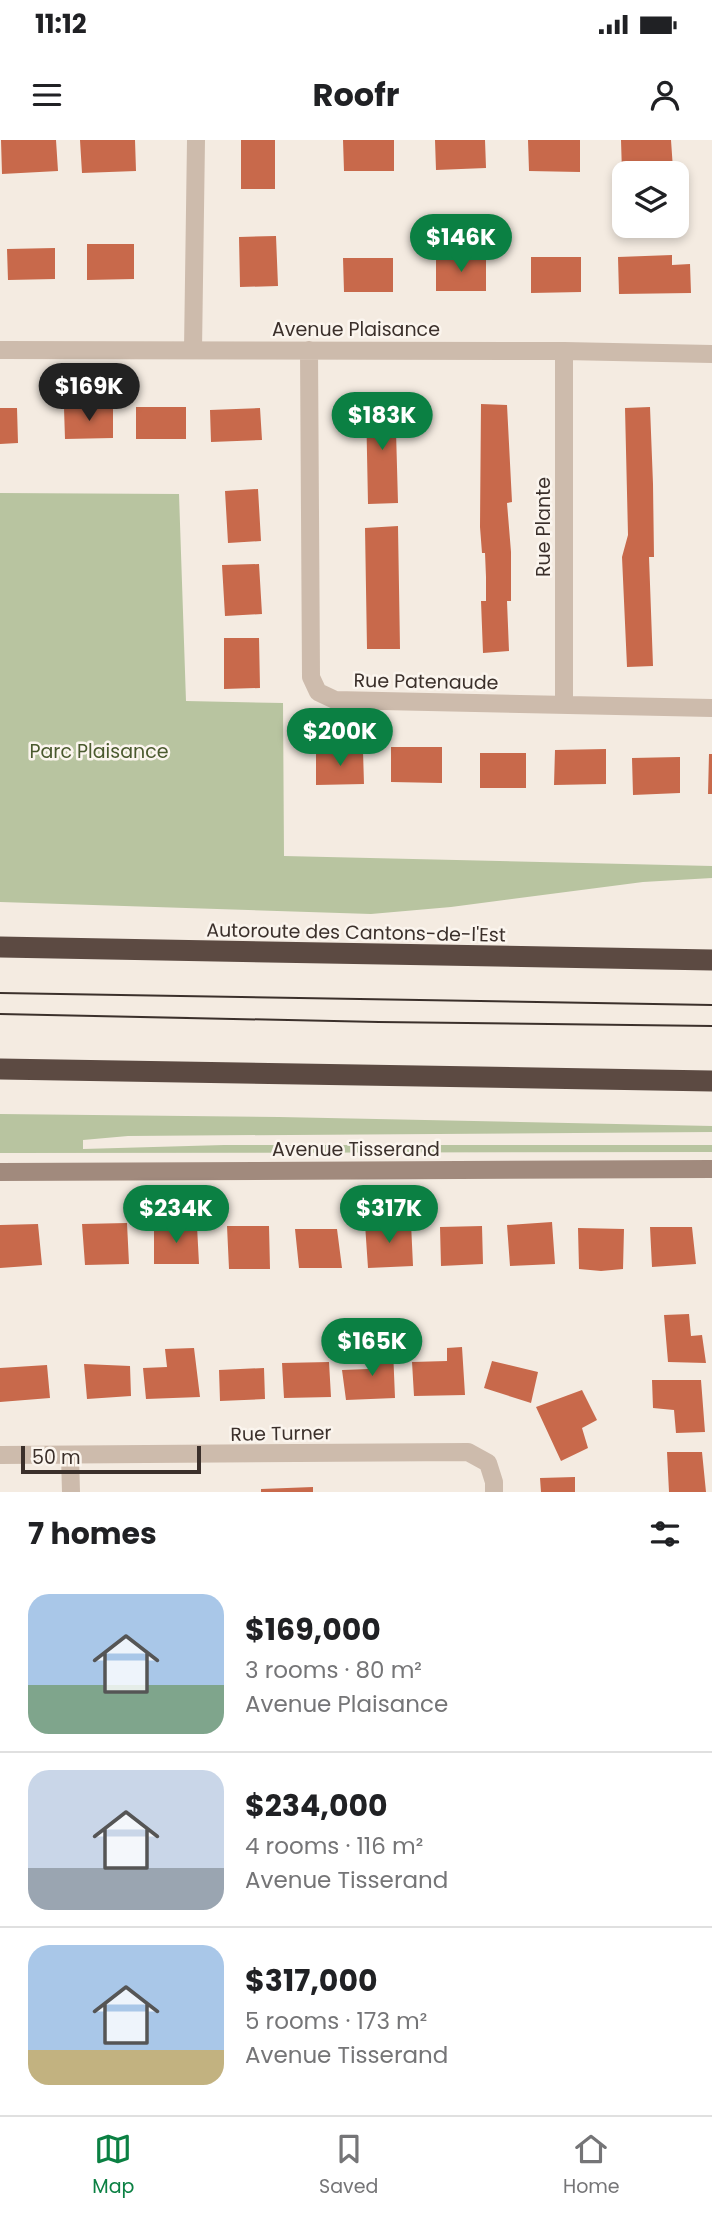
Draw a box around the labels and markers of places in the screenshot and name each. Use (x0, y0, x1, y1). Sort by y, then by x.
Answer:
pin: $146K (412, 214, 510, 274)
pin: $169K (40, 364, 138, 423)
pin: $183K (333, 392, 431, 452)
pin: $200K (291, 708, 389, 768)
pin: $234K (127, 1186, 225, 1245)
pin: $317K (340, 1186, 438, 1245)
pin: $165K (323, 1318, 421, 1378)

